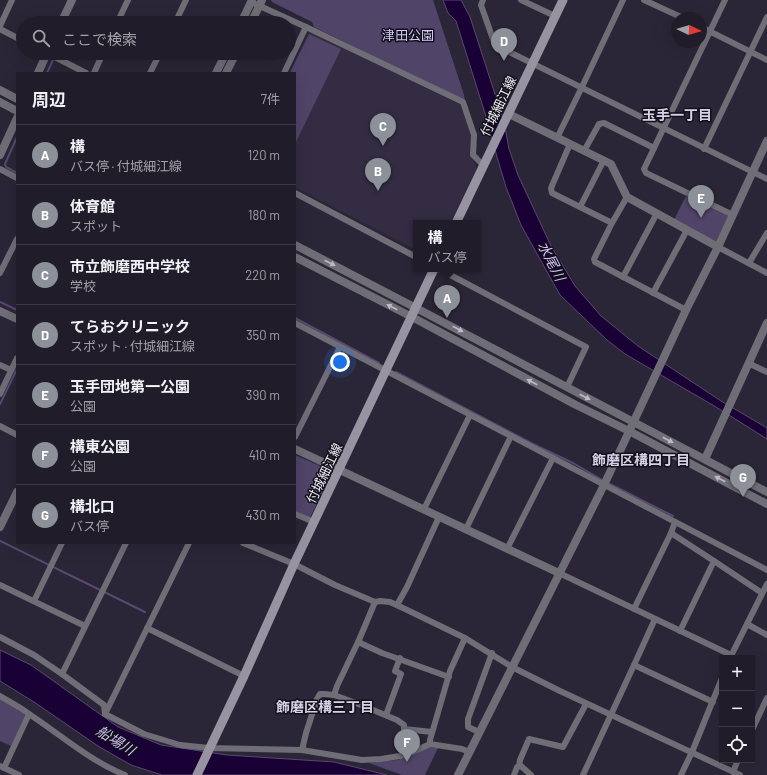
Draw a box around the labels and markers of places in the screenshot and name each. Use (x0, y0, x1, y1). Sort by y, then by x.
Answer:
pin: D (491, 28, 517, 61)
pin: C (370, 113, 396, 146)
pin: B (365, 158, 391, 191)
pin: E (688, 185, 714, 218)
pin: A (434, 285, 460, 318)
pin: G (730, 464, 756, 497)
pin: F (394, 729, 420, 762)

